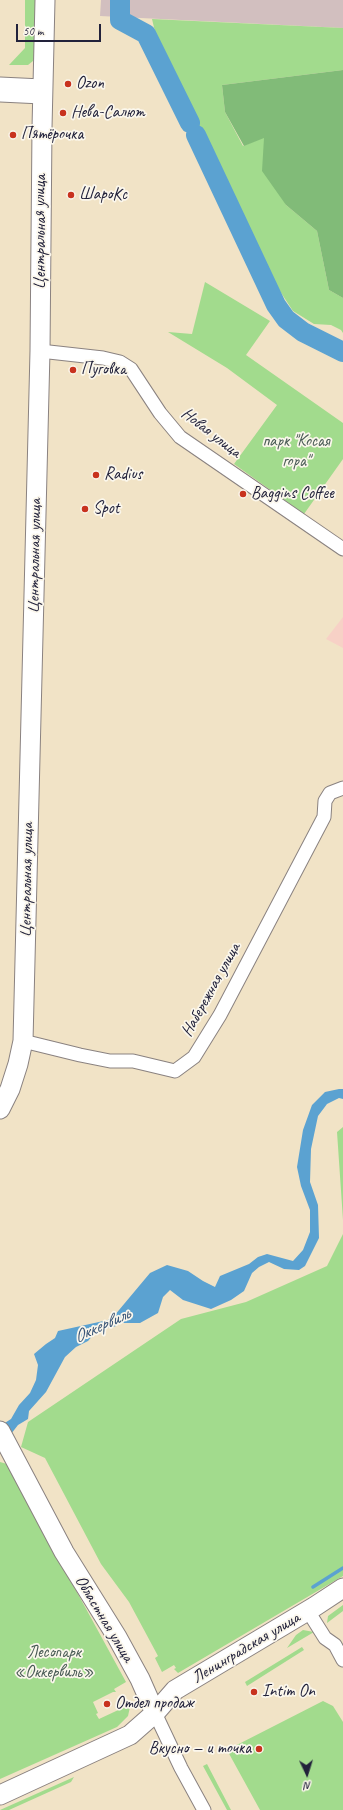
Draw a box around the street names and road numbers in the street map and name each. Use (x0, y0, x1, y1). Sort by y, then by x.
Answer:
street label: Центральная улица (31, 175, 51, 289)
street label: Новая улица (177, 403, 245, 463)
street label: Центральная улица (24, 498, 46, 614)
street label: Центральная улица (16, 822, 38, 938)
street label: Набережная улица (177, 940, 245, 1040)
street label: Областная улица (70, 1572, 138, 1666)
street label: Ленинградская улица (188, 1608, 304, 1688)

